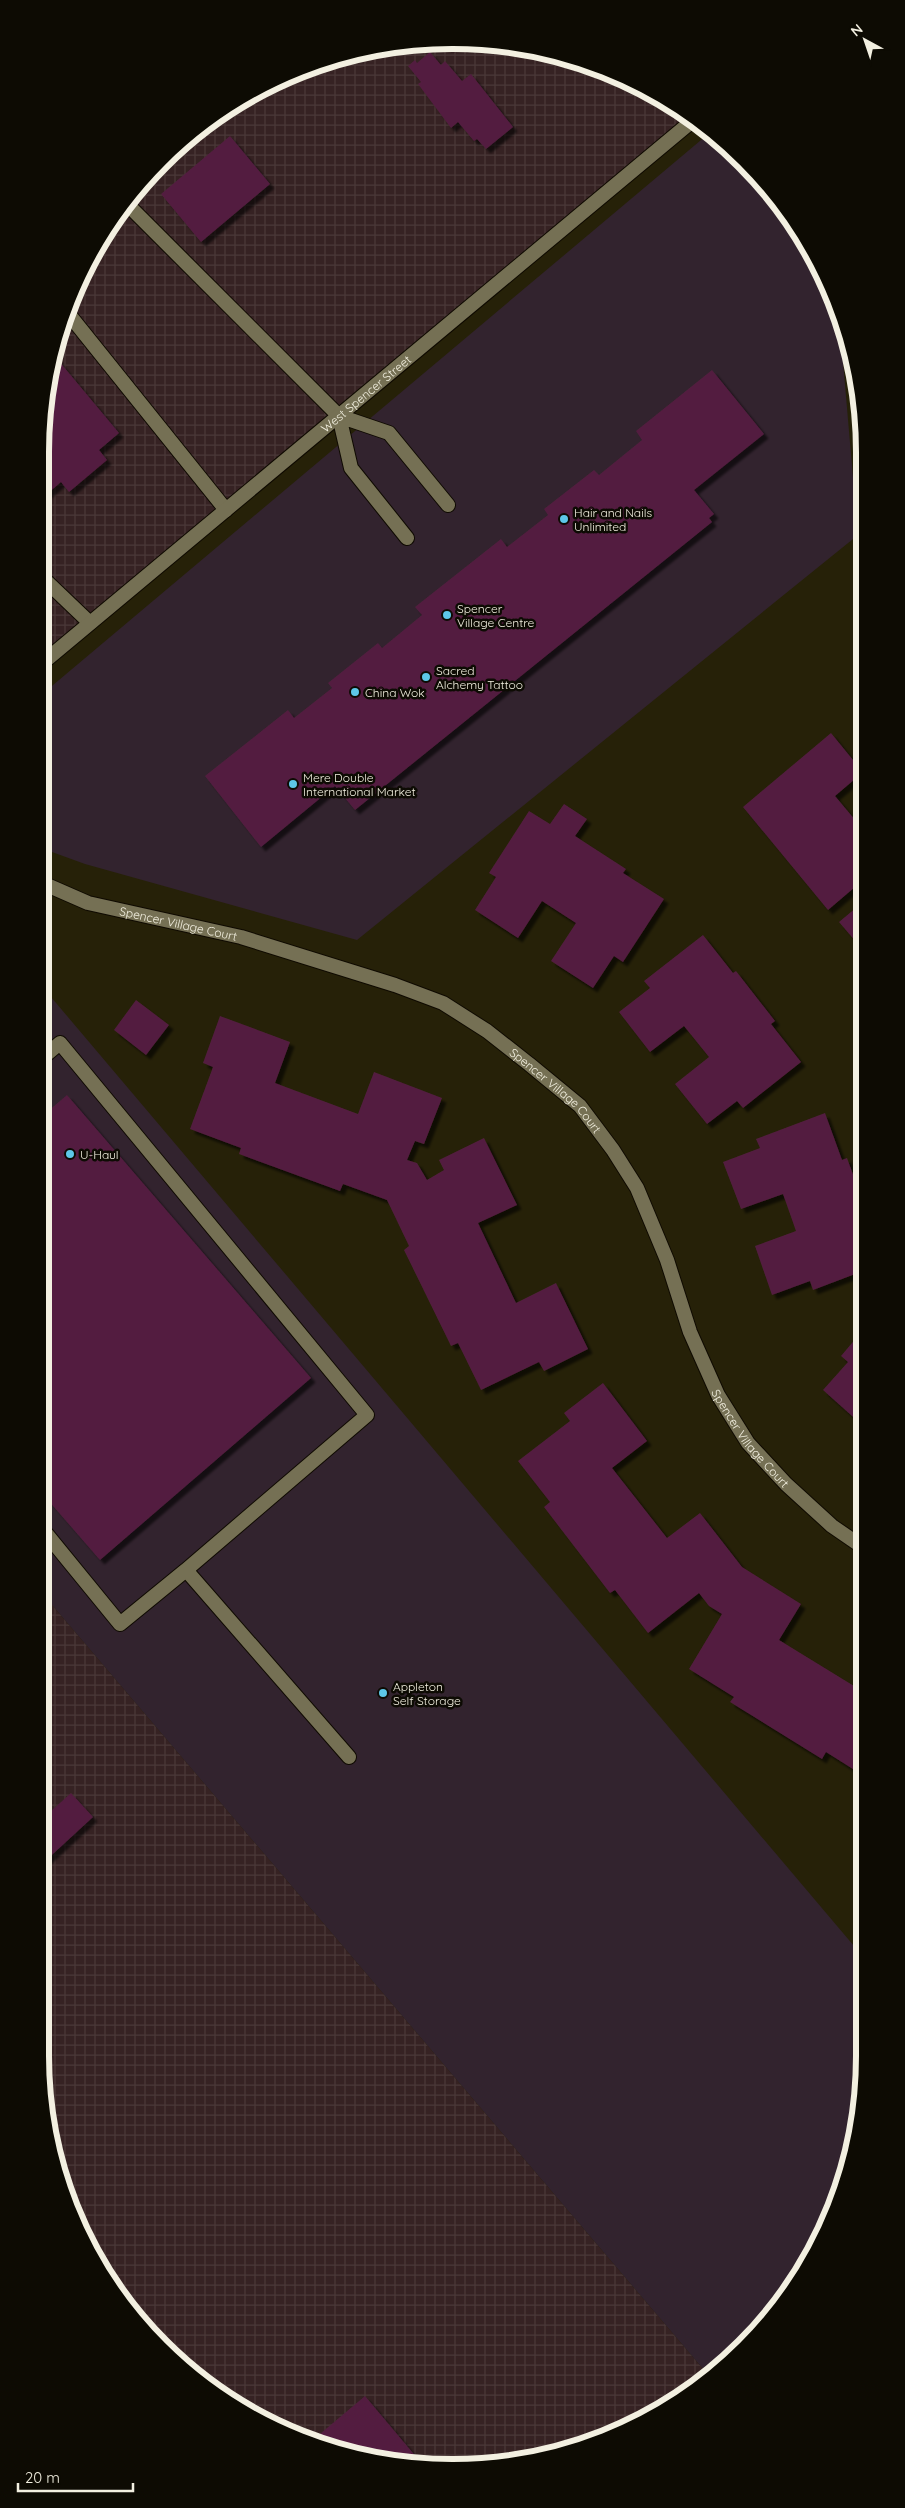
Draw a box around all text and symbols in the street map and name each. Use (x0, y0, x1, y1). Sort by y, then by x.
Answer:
north arrow (840, 15, 890, 65)
text: N (847, 20, 866, 40)
street label: West Spencer Street (318, 352, 414, 435)
place label: Hair and Nails Unlimited (574, 505, 652, 534)
marker: Hair and Nails Unlimited (558, 513, 570, 525)
place label: Spencer Village Centre (457, 601, 535, 630)
marker: Spencer Village Centre (441, 609, 453, 621)
place label: Sacred Alchemy Tattoo (436, 663, 523, 692)
marker: Sacred Alchemy Tattoo (420, 671, 432, 683)
place label: China Wok (365, 685, 425, 700)
marker: China Wok (349, 686, 361, 698)
place label: Mere Double International Market (303, 770, 416, 799)
marker: Mere Double International Market (287, 778, 299, 790)
street label: Spencer Village Court (118, 903, 239, 943)
street label: Spencer Village Court (507, 1044, 605, 1136)
place label: U-Haul (80, 1147, 119, 1162)
marker: U-Haul (64, 1148, 76, 1160)
street label: Spencer Village Court (709, 1387, 793, 1490)
place label: Appleton Self Storage (393, 1679, 461, 1708)
marker: Appleton Self Storage (377, 1687, 389, 1699)
scale bar (18, 2460, 132, 2492)
text: 20 m (25, 2468, 60, 2487)

